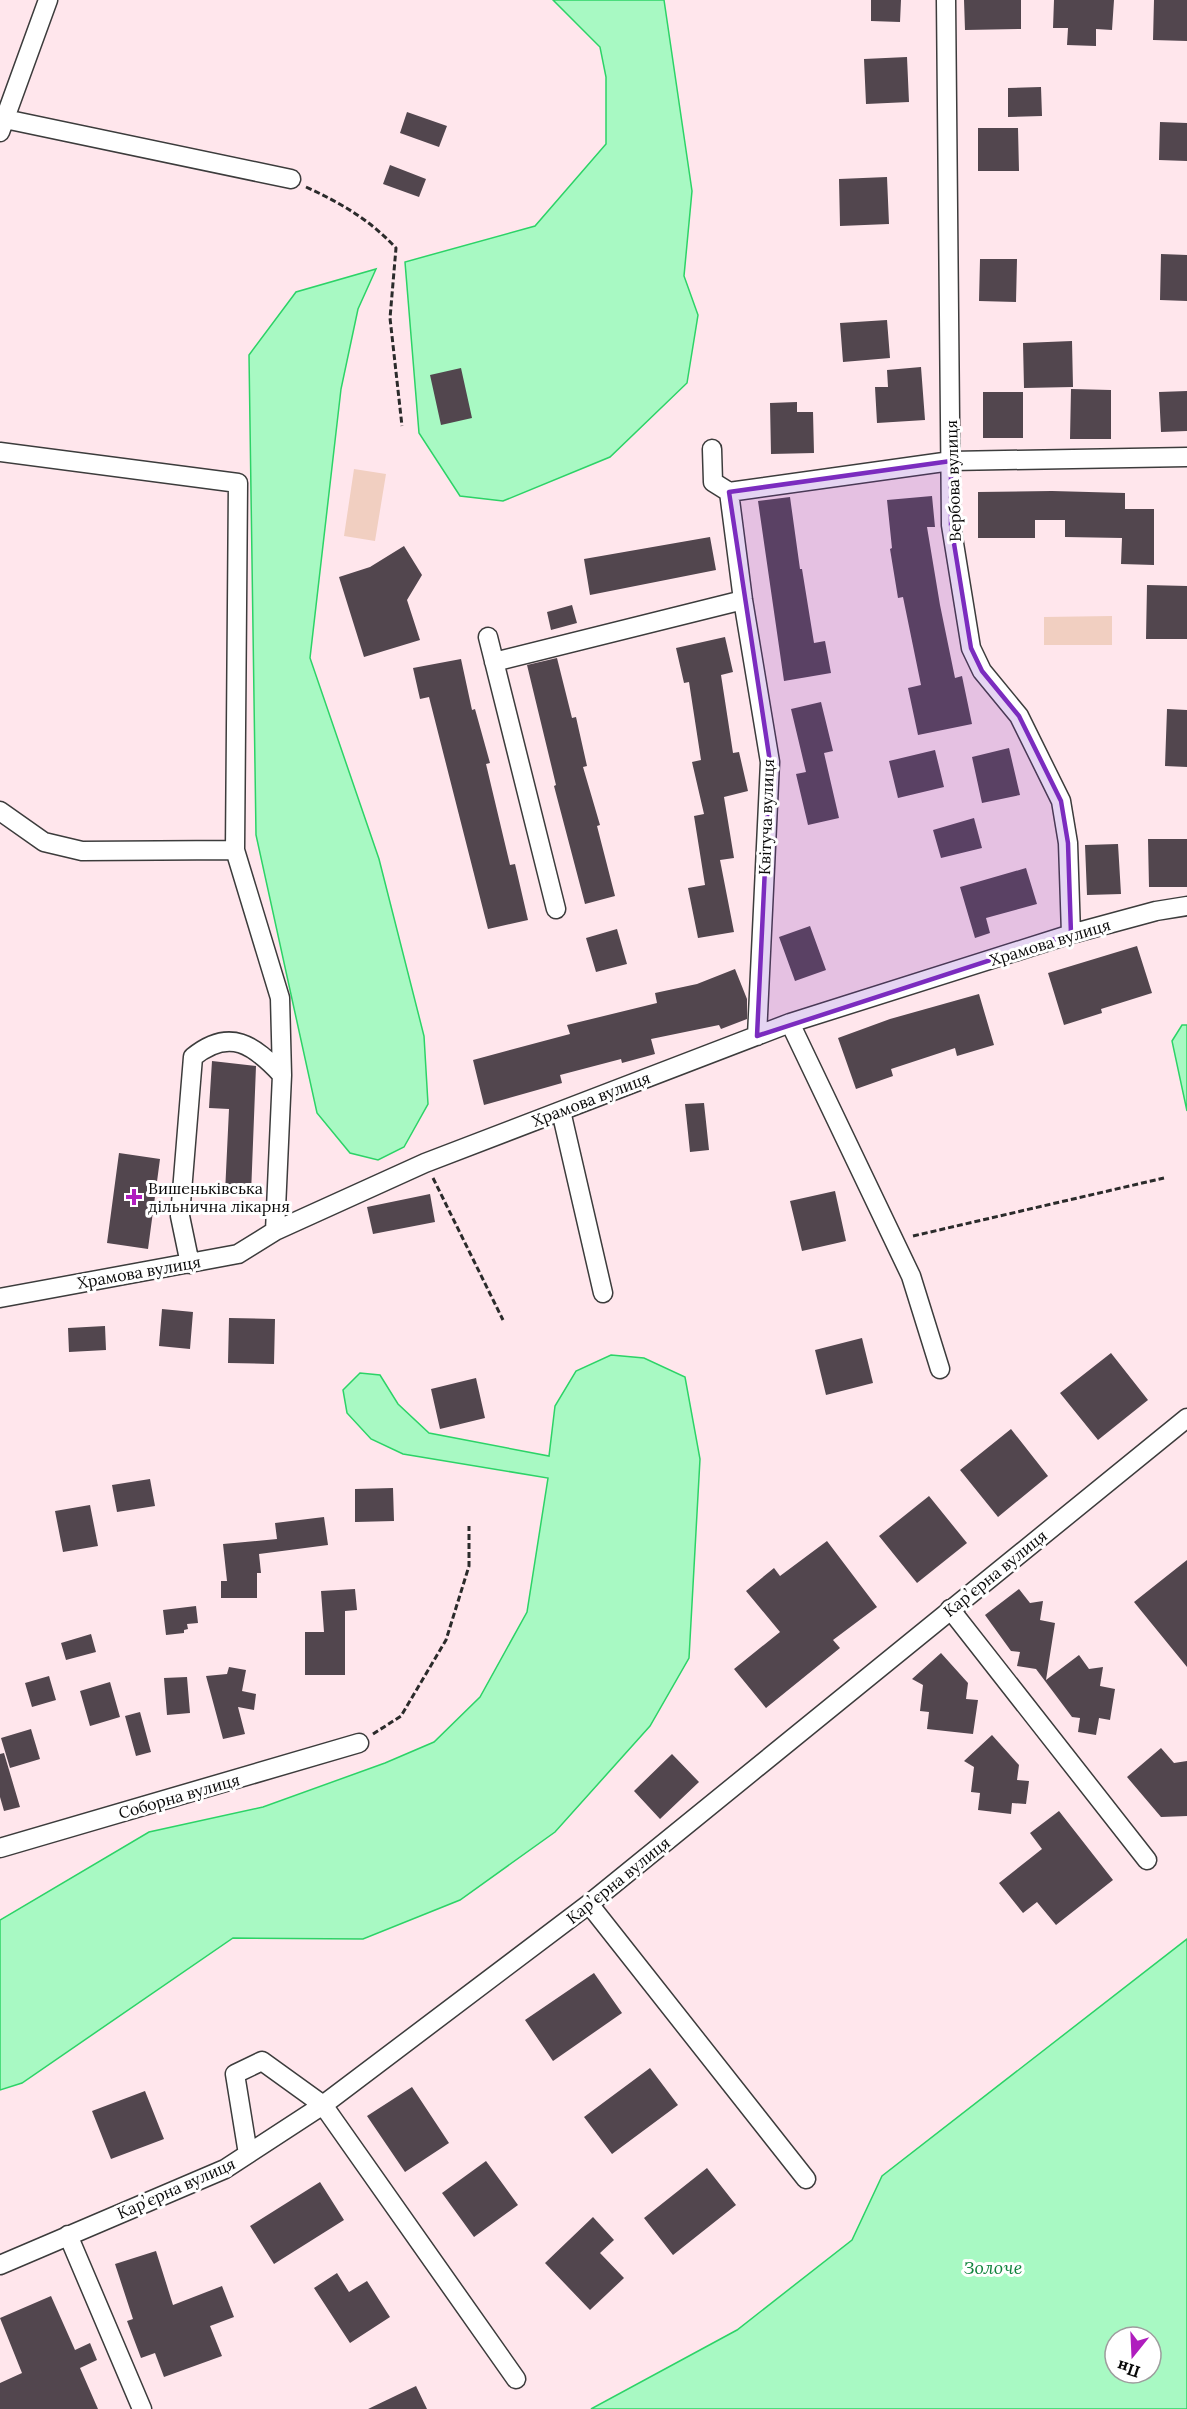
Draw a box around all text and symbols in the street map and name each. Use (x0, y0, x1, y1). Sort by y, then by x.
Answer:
street label: Вербова вулиця (941, 420, 965, 542)
street label: Квітуча вулиця (754, 759, 778, 875)
street label: Храмова вулиця (987, 914, 1113, 970)
street label: Храмова вулиця (529, 1067, 653, 1131)
place label: Вишеньківська дільнична лікарня (148, 1178, 290, 1216)
marker: Вишеньківська дільнична лікарня (125, 1188, 143, 1206)
street label: Храмова вулиця (76, 1251, 202, 1293)
street label: Карʼєрна вулиця (939, 1525, 1051, 1621)
street label: Соборна вулиця (116, 1769, 242, 1823)
street label: Карʼєрна вулиця (562, 1832, 674, 1928)
street label: Карʼєрна вулиця (114, 2153, 238, 2223)
water label: Золоче (964, 2256, 1022, 2279)
north arrow (1103, 2325, 1163, 2385)
text: Пн (1114, 2356, 1142, 2382)

